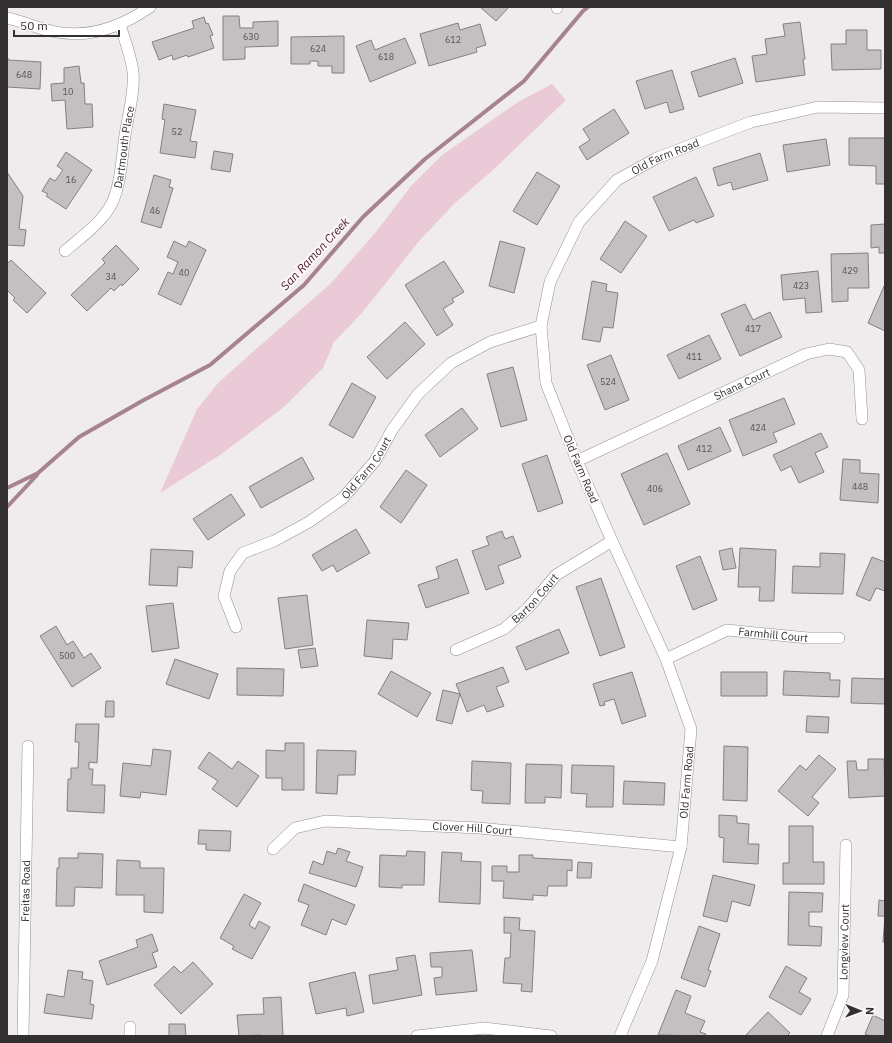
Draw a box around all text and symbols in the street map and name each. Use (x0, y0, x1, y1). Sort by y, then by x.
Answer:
scale bar (14, 12, 119, 38)
text: 50 m (20, 18, 48, 33)
house number: 630 (243, 31, 259, 42)
house number: 612 (445, 34, 461, 45)
house number: 624 (310, 43, 326, 54)
house number: 618 (378, 51, 394, 62)
house number: 648 (16, 69, 32, 80)
house number: 10 (63, 86, 73, 97)
street label: Dartmouth Place (110, 105, 137, 190)
house number: 52 (172, 126, 182, 137)
street label: Old Farm Road (629, 136, 701, 178)
house number: 16 (66, 174, 76, 185)
house number: 46 (150, 205, 160, 216)
water label: San Ramon Creek (277, 214, 353, 293)
house number: 429 (842, 265, 858, 276)
house number: 40 (179, 267, 189, 278)
house number: 34 (106, 271, 116, 282)
house number: 423 (793, 280, 809, 291)
house number: 417 (745, 323, 761, 334)
house number: 411 (686, 351, 702, 362)
street label: Shana Court (712, 365, 772, 403)
house number: 524 (600, 376, 616, 387)
house number: 424 (750, 422, 766, 433)
street label: Old Farm Road (560, 433, 602, 505)
street label: Old Farm Court (338, 434, 394, 502)
house number: 412 (696, 443, 712, 454)
house number: 448 (852, 481, 868, 492)
house number: 406 (647, 483, 663, 494)
street label: Barton Court (508, 570, 561, 626)
street label: Farmhill Court (738, 624, 809, 645)
house number: 500 (59, 650, 75, 661)
street label: Old Farm Road (676, 745, 697, 819)
street label: Clover Hill Court (432, 819, 513, 838)
street label: Freitas Road (18, 860, 33, 922)
street label: Longview Court (836, 904, 852, 980)
north arrow (840, 991, 880, 1031)
text: N (863, 1007, 877, 1015)

